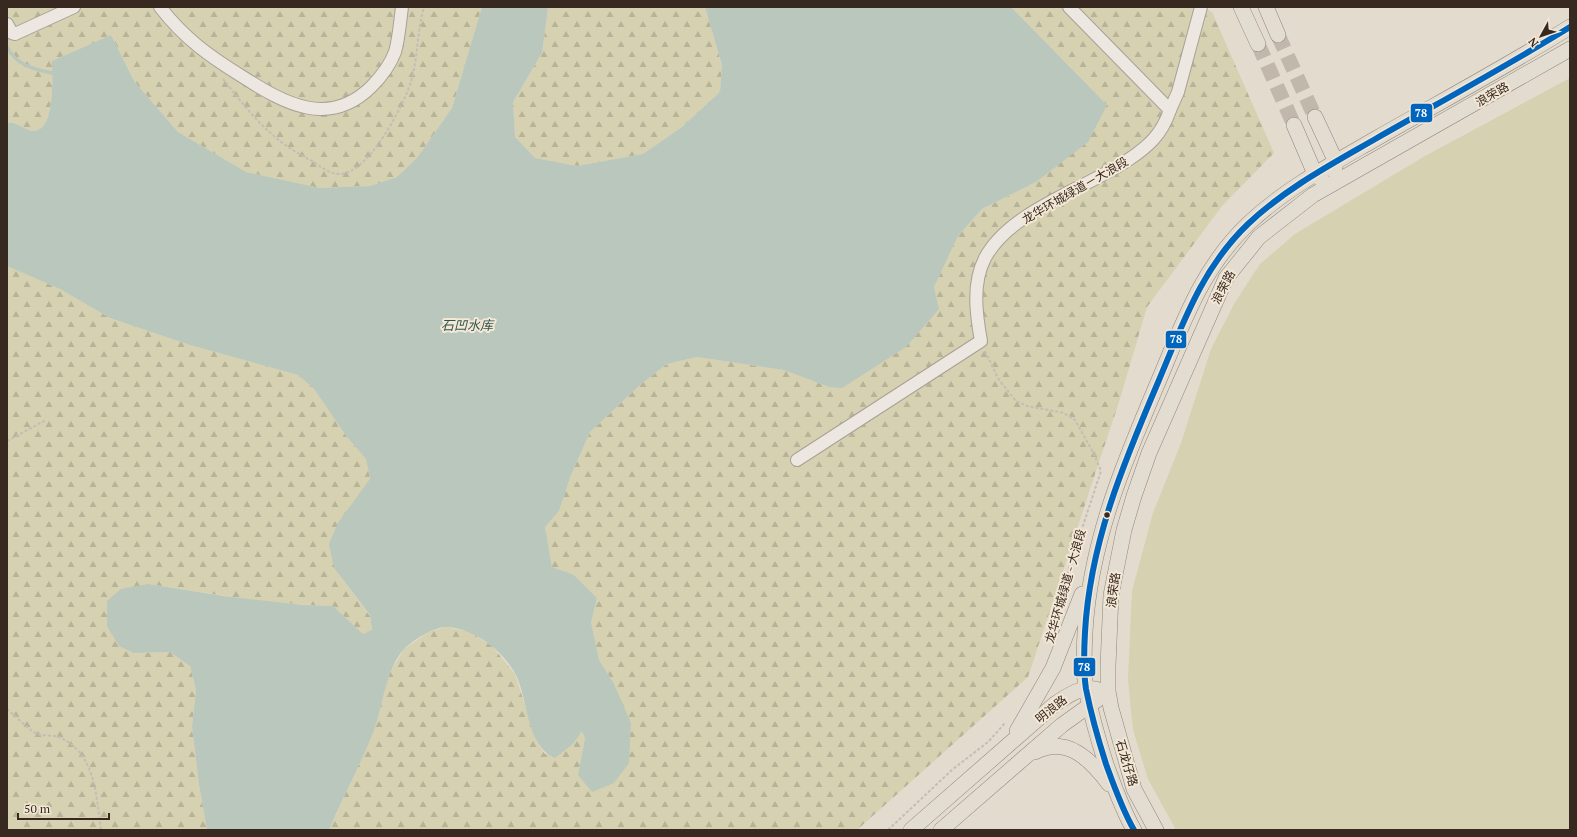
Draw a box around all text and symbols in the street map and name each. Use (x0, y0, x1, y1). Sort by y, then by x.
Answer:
north arrow (1521, 16, 1561, 56)
text: N (1525, 34, 1541, 50)
street label: 浪荣路 (1473, 79, 1511, 109)
line badge: 78 (1410, 103, 1433, 123)
text: 78 (1415, 106, 1427, 120)
street label: 龙华环城绿道－大浪段 (1019, 154, 1131, 226)
street label: 浪荣路 (1208, 268, 1238, 306)
water label: 石凹水库 (441, 316, 495, 334)
line badge: 78 (1165, 330, 1187, 349)
text: 78 (1170, 332, 1182, 346)
unlabelled marker (1102, 510, 1112, 520)
street label: 龙华环城绿道 - 大浪段 (1042, 527, 1088, 645)
street label: 浪荣路 (1103, 571, 1123, 609)
line badge: 78 (1073, 657, 1096, 677)
text: 78 (1078, 660, 1090, 674)
street label: 明浪路 (1032, 692, 1070, 726)
street label: 石龙仔路 (1113, 738, 1141, 788)
scale bar (18, 795, 109, 821)
text: 50 m (24, 801, 51, 816)

